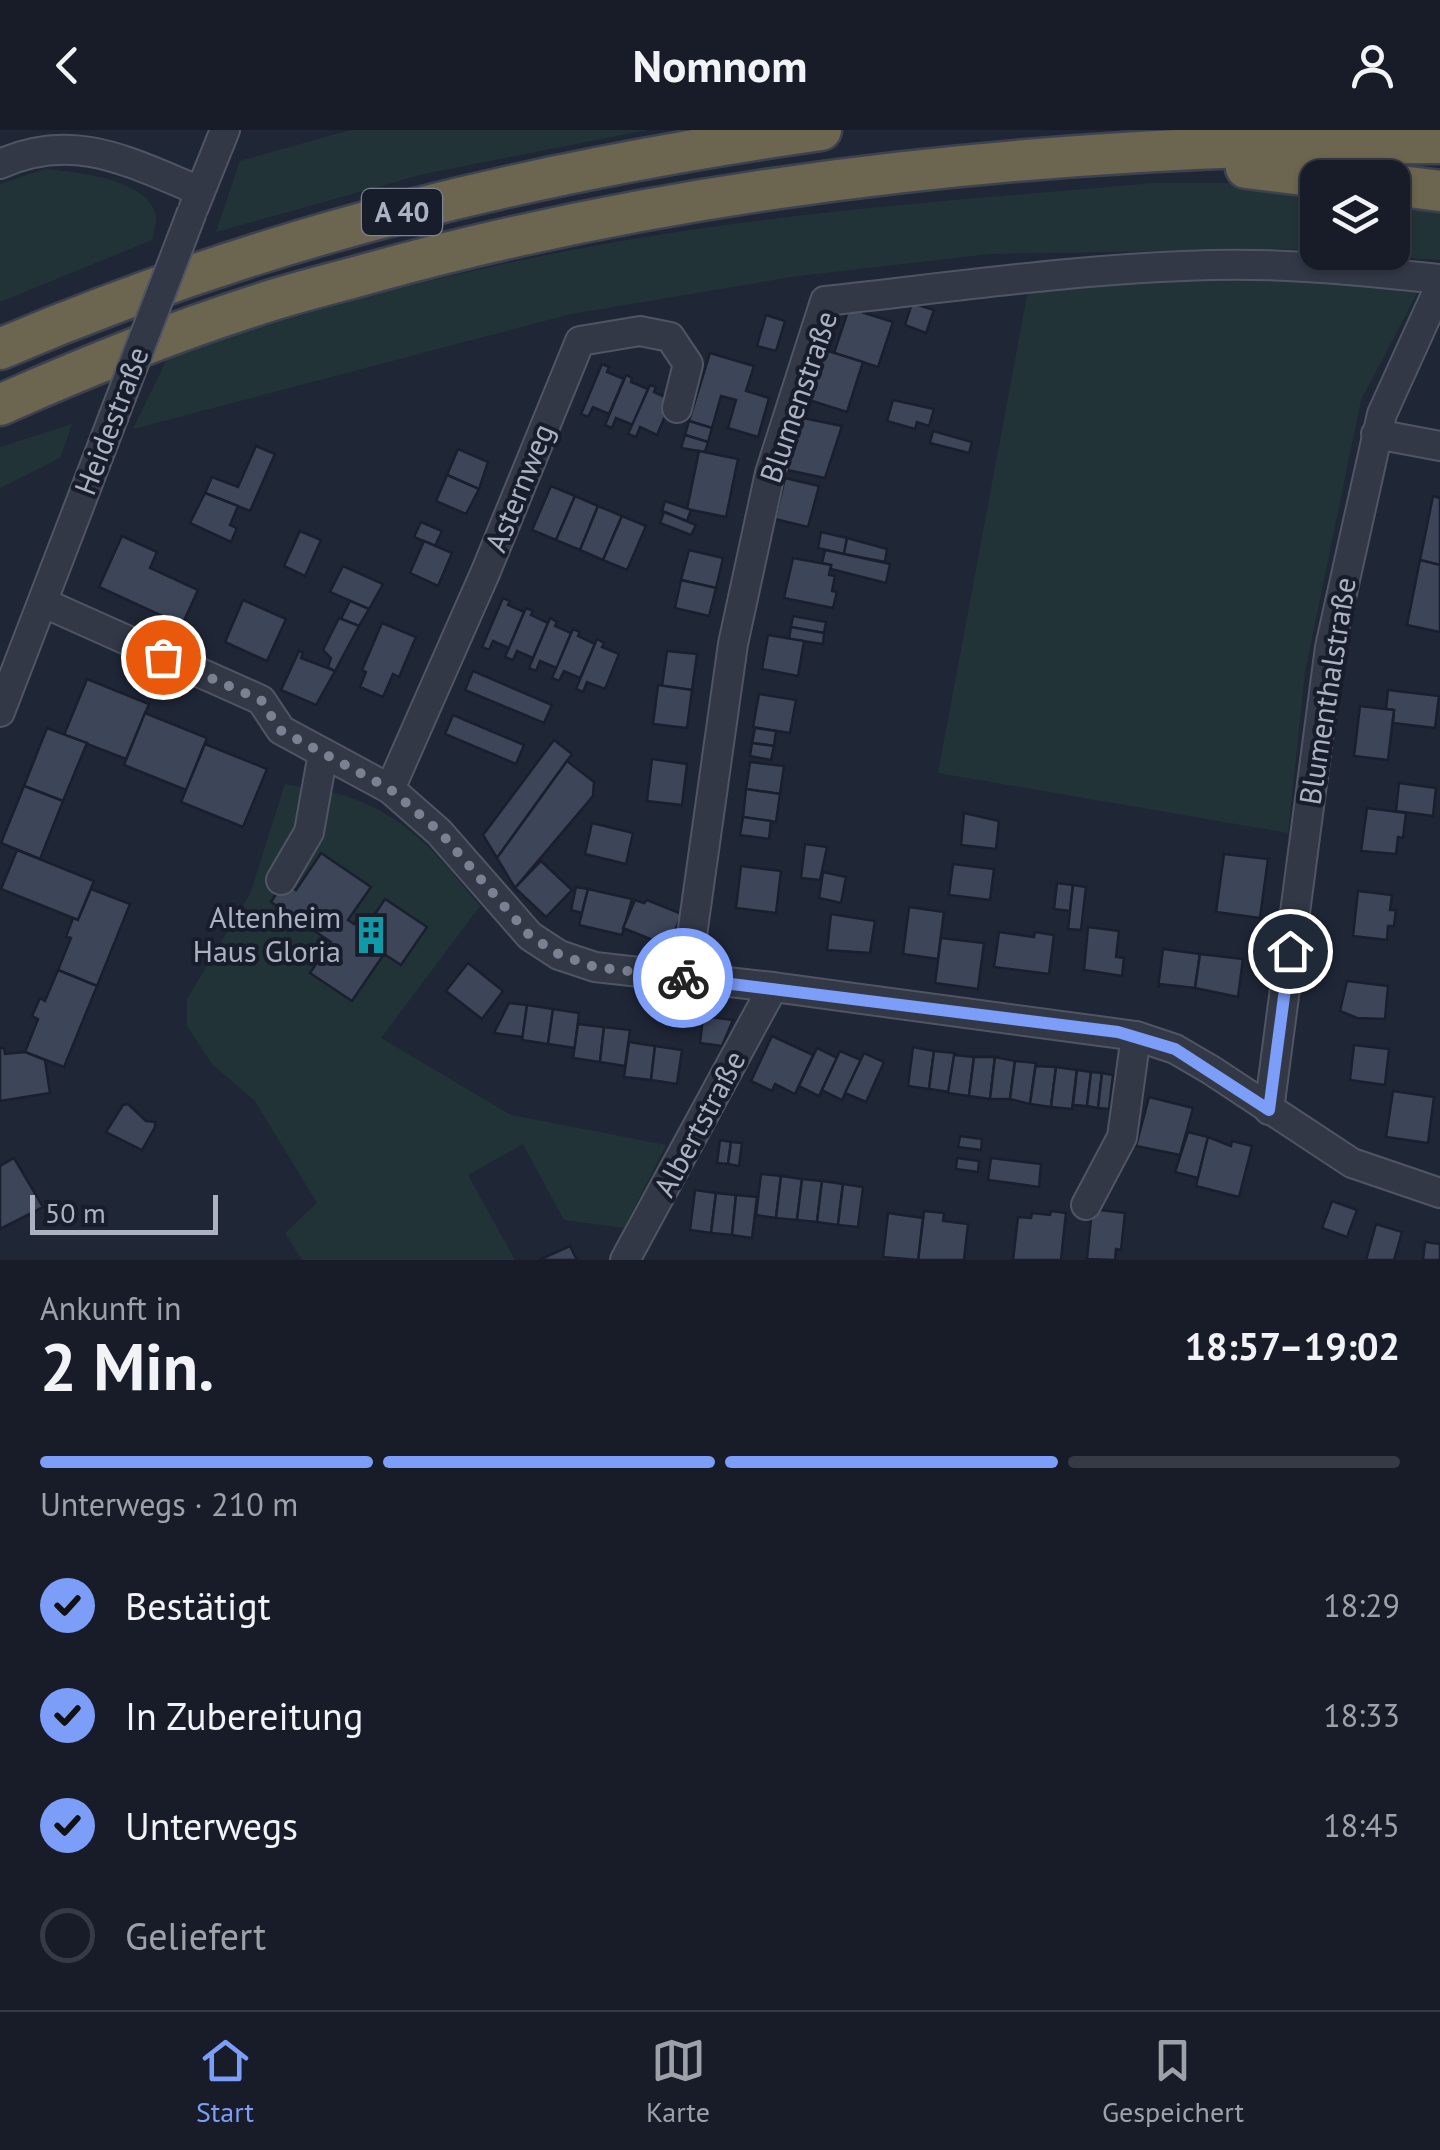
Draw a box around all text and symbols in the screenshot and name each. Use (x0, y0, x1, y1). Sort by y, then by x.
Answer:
text: Nomnom (633, 36, 807, 94)
icon: back (40, 38, 95, 93)
icon: person (1345, 38, 1400, 93)
map controls (1300, 160, 1410, 270)
button: layers (1300, 160, 1410, 270)
road number: A 40 (362, 189, 442, 235)
street label: Blumenstraße (750, 305, 845, 488)
street label: Heidestraße (64, 341, 157, 500)
street label: Asternweg (475, 418, 562, 557)
street label: Blumenthalstraße (1289, 574, 1364, 807)
pin (121, 615, 206, 700)
icon: bag (136, 630, 191, 685)
place label: Altenheim Haus Gloria (193, 897, 341, 970)
pin (1248, 909, 1333, 994)
building icon: Altenheim Haus Gloria (350, 914, 392, 956)
icon: home (1263, 924, 1318, 979)
courier (633, 928, 733, 1028)
icon: bike (656, 951, 711, 1006)
street label: Albertstraße (644, 1044, 753, 1203)
scale bar (30, 1190, 218, 1234)
text: 50 m (45, 1194, 106, 1231)
text: Ankunft in (40, 1287, 181, 1329)
text: 18:57–19:02 (1185, 1321, 1400, 1370)
text: 2 Min. (40, 1324, 214, 1408)
text: Unterwegs · 210 m (40, 1483, 298, 1525)
icon: check (40, 1578, 95, 1633)
text: Bestätigt (125, 1581, 271, 1630)
text: 18:29 (1323, 1584, 1400, 1626)
icon: check (40, 1688, 95, 1743)
text: In Zubereitung (125, 1691, 363, 1740)
text: 18:33 (1323, 1694, 1400, 1736)
icon: check (40, 1798, 95, 1853)
text: Unterwegs (125, 1801, 298, 1850)
text: 18:45 (1323, 1804, 1400, 1846)
text: Geliefert (125, 1911, 266, 1960)
tab: Start (196, 2033, 254, 2130)
tab: Karte (646, 2033, 710, 2130)
tab: Gespeichert (1102, 2033, 1244, 2130)

